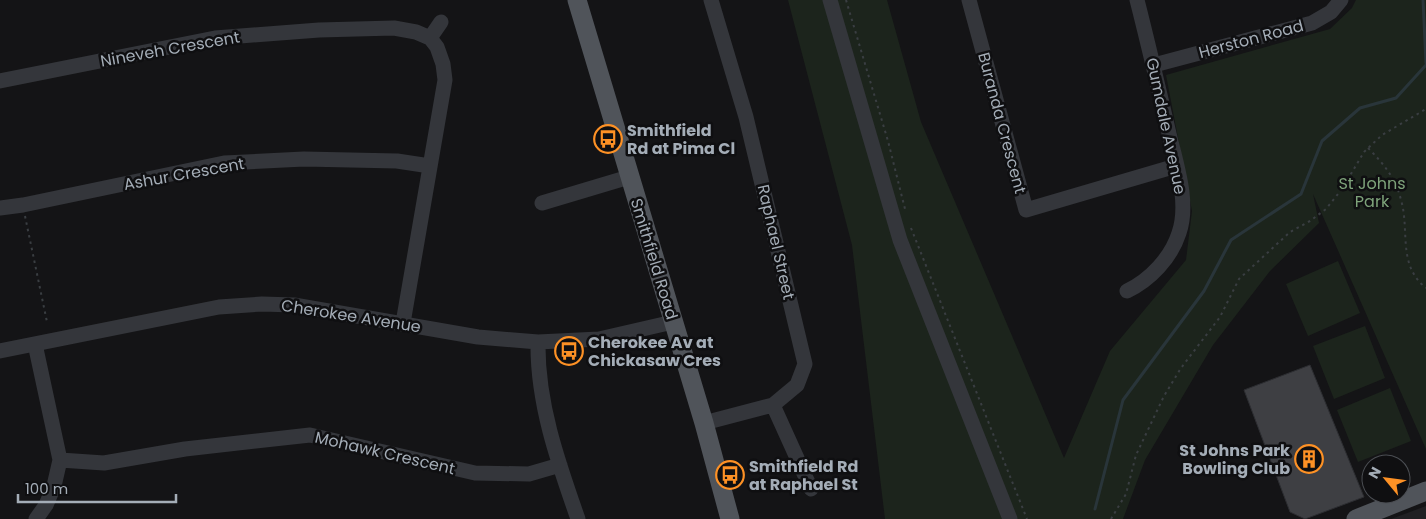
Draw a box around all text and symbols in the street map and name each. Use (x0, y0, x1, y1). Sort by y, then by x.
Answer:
street label: Herston Road (1196, 14, 1306, 64)
street label: Nineveh Crescent (99, 25, 242, 73)
street label: Buranda Crescent (972, 50, 1032, 196)
street label: Gumdale Avenue (1140, 56, 1192, 196)
place label: Smithfield Rd at Pima Cl (627, 119, 735, 160)
bus stop icon: Smithfield Rd at Pima Cl (593, 124, 623, 154)
street label: Ashur Crescent (122, 152, 246, 196)
park label: St Johns Park (1338, 172, 1406, 213)
street label: Raphael Street (752, 182, 800, 302)
street label: Smithfield Road (625, 196, 683, 322)
street label: Cherokee Avenue (279, 294, 423, 338)
place label: Cherokee Av at Chickasaw Cres (588, 331, 721, 372)
bus stop icon: Cherokee Av at Chickasaw Cres (554, 336, 584, 366)
street label: Mohawk Crescent (313, 426, 457, 480)
place label: St Johns Park Bowling Club (1179, 439, 1290, 480)
building icon: St Johns Park Bowling Club (1294, 444, 1324, 474)
north arrow (1361, 454, 1411, 504)
place label: Smithfield Rd at Raphael St (749, 455, 858, 496)
bus stop icon: Smithfield Rd at Raphael St (715, 460, 745, 490)
text: N (1363, 463, 1386, 482)
scale bar (18, 472, 175, 504)
text: 100 m (25, 478, 68, 499)

